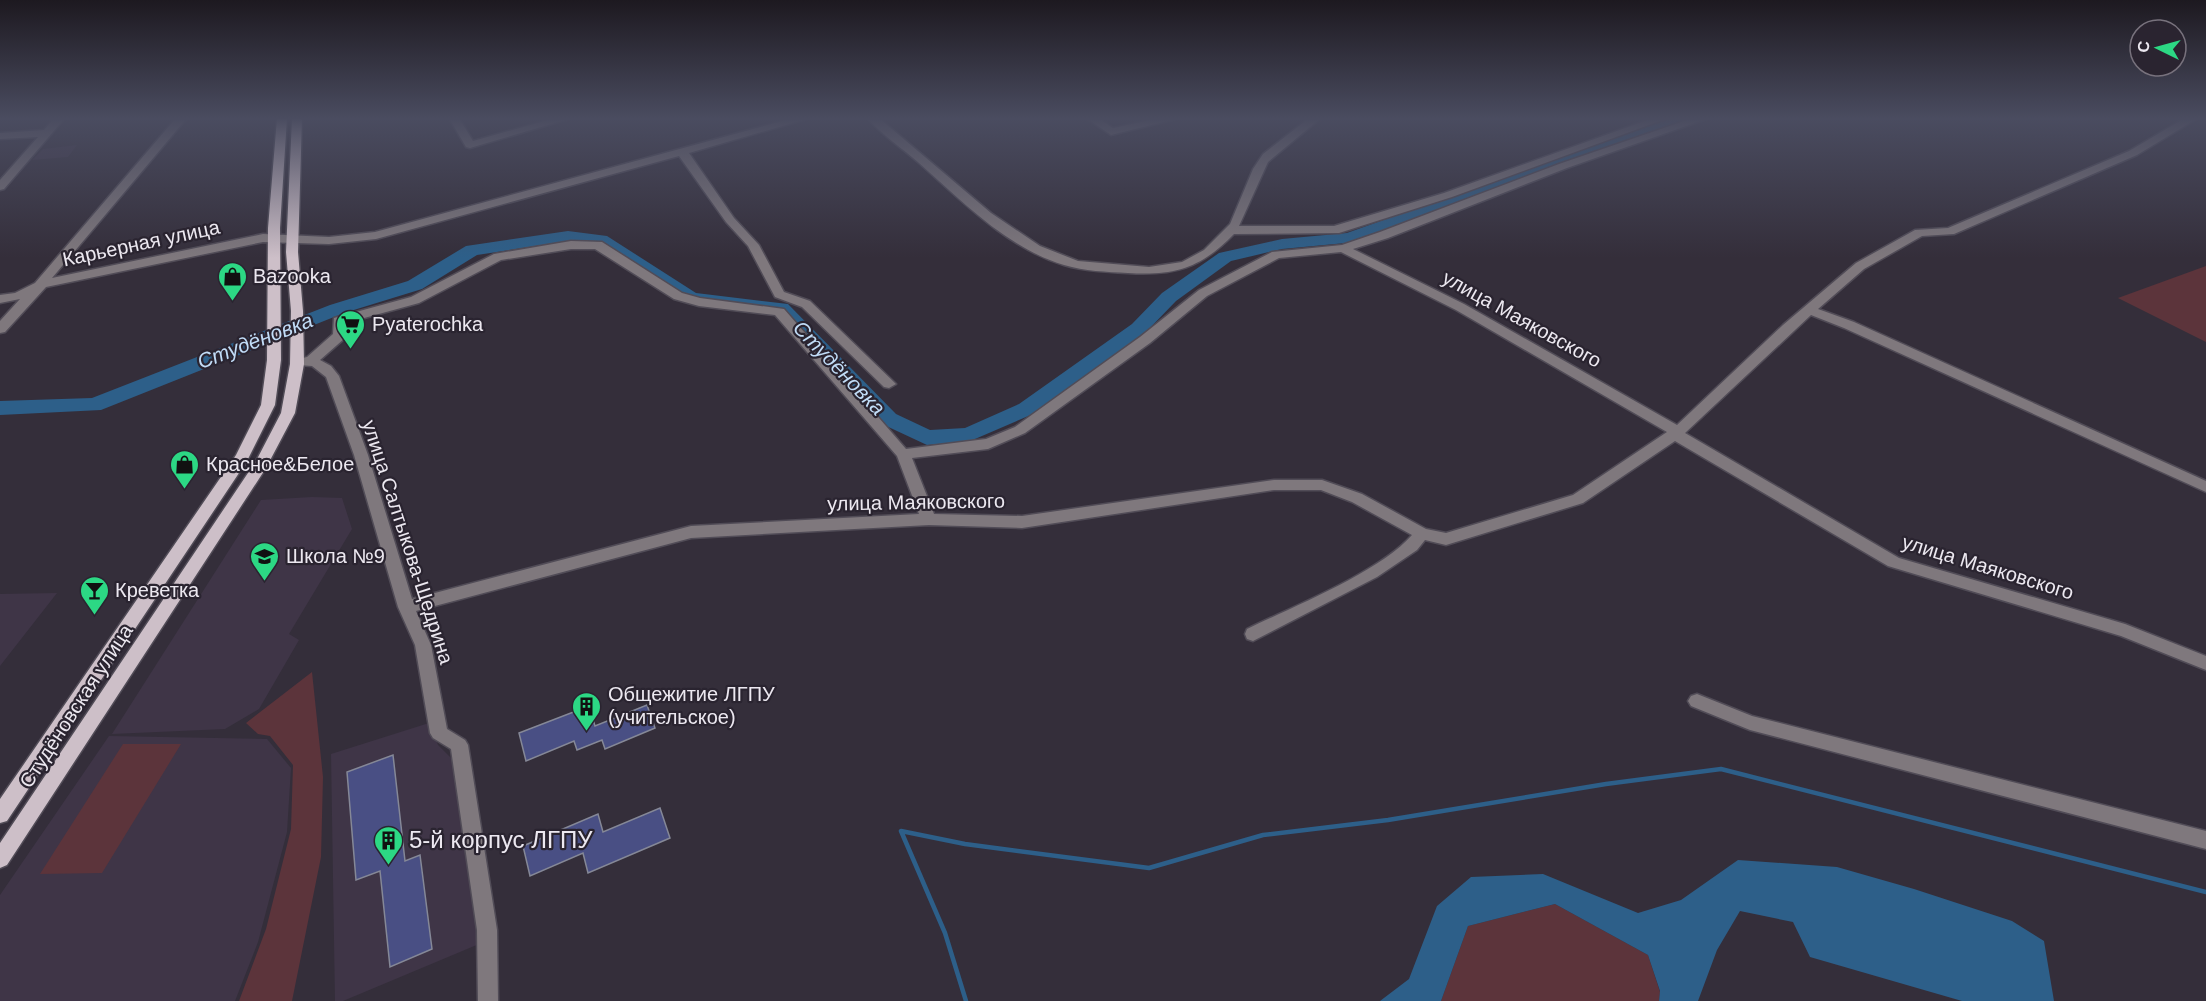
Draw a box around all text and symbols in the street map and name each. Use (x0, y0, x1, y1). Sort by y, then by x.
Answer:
north arrow (2128, 18, 2188, 78)
text: С (2135, 40, 2153, 53)
street label: Карьерная улица (60, 215, 222, 270)
shop icon: Bazooka (216, 260, 248, 302)
place label: Bazooka (253, 265, 332, 287)
street label: улица Маяковского (1439, 266, 1605, 372)
water label: Студёновка (194, 308, 316, 373)
supermarket icon: Pyaterochka (335, 308, 367, 350)
place label: Pyaterochka (372, 313, 484, 335)
water label: Студёновка (789, 316, 890, 419)
street label: улица Салтыкова-Щедрина (358, 417, 458, 668)
shop icon: Красное&Белое (169, 448, 201, 490)
place label: Красное&Белое (206, 453, 354, 475)
street label: улица Маяковского (827, 489, 1005, 515)
street label: улица Маяковского (1900, 530, 2076, 604)
school or university icon: Школа №9 (249, 540, 281, 582)
place label: Школа №9 (286, 545, 385, 567)
bar icon: Креветка (78, 574, 110, 616)
place label: Креветка (115, 579, 200, 601)
street label: Студёновская улица (15, 620, 137, 792)
place label: Общежитие ЛГПУ (учительское) (608, 683, 775, 728)
building icon: Общежитие ЛГПУ (учительское) (571, 690, 603, 732)
building icon: 5-й корпус ЛГПУ (372, 824, 404, 866)
place label: 5-й корпус ЛГПУ (409, 826, 593, 853)

